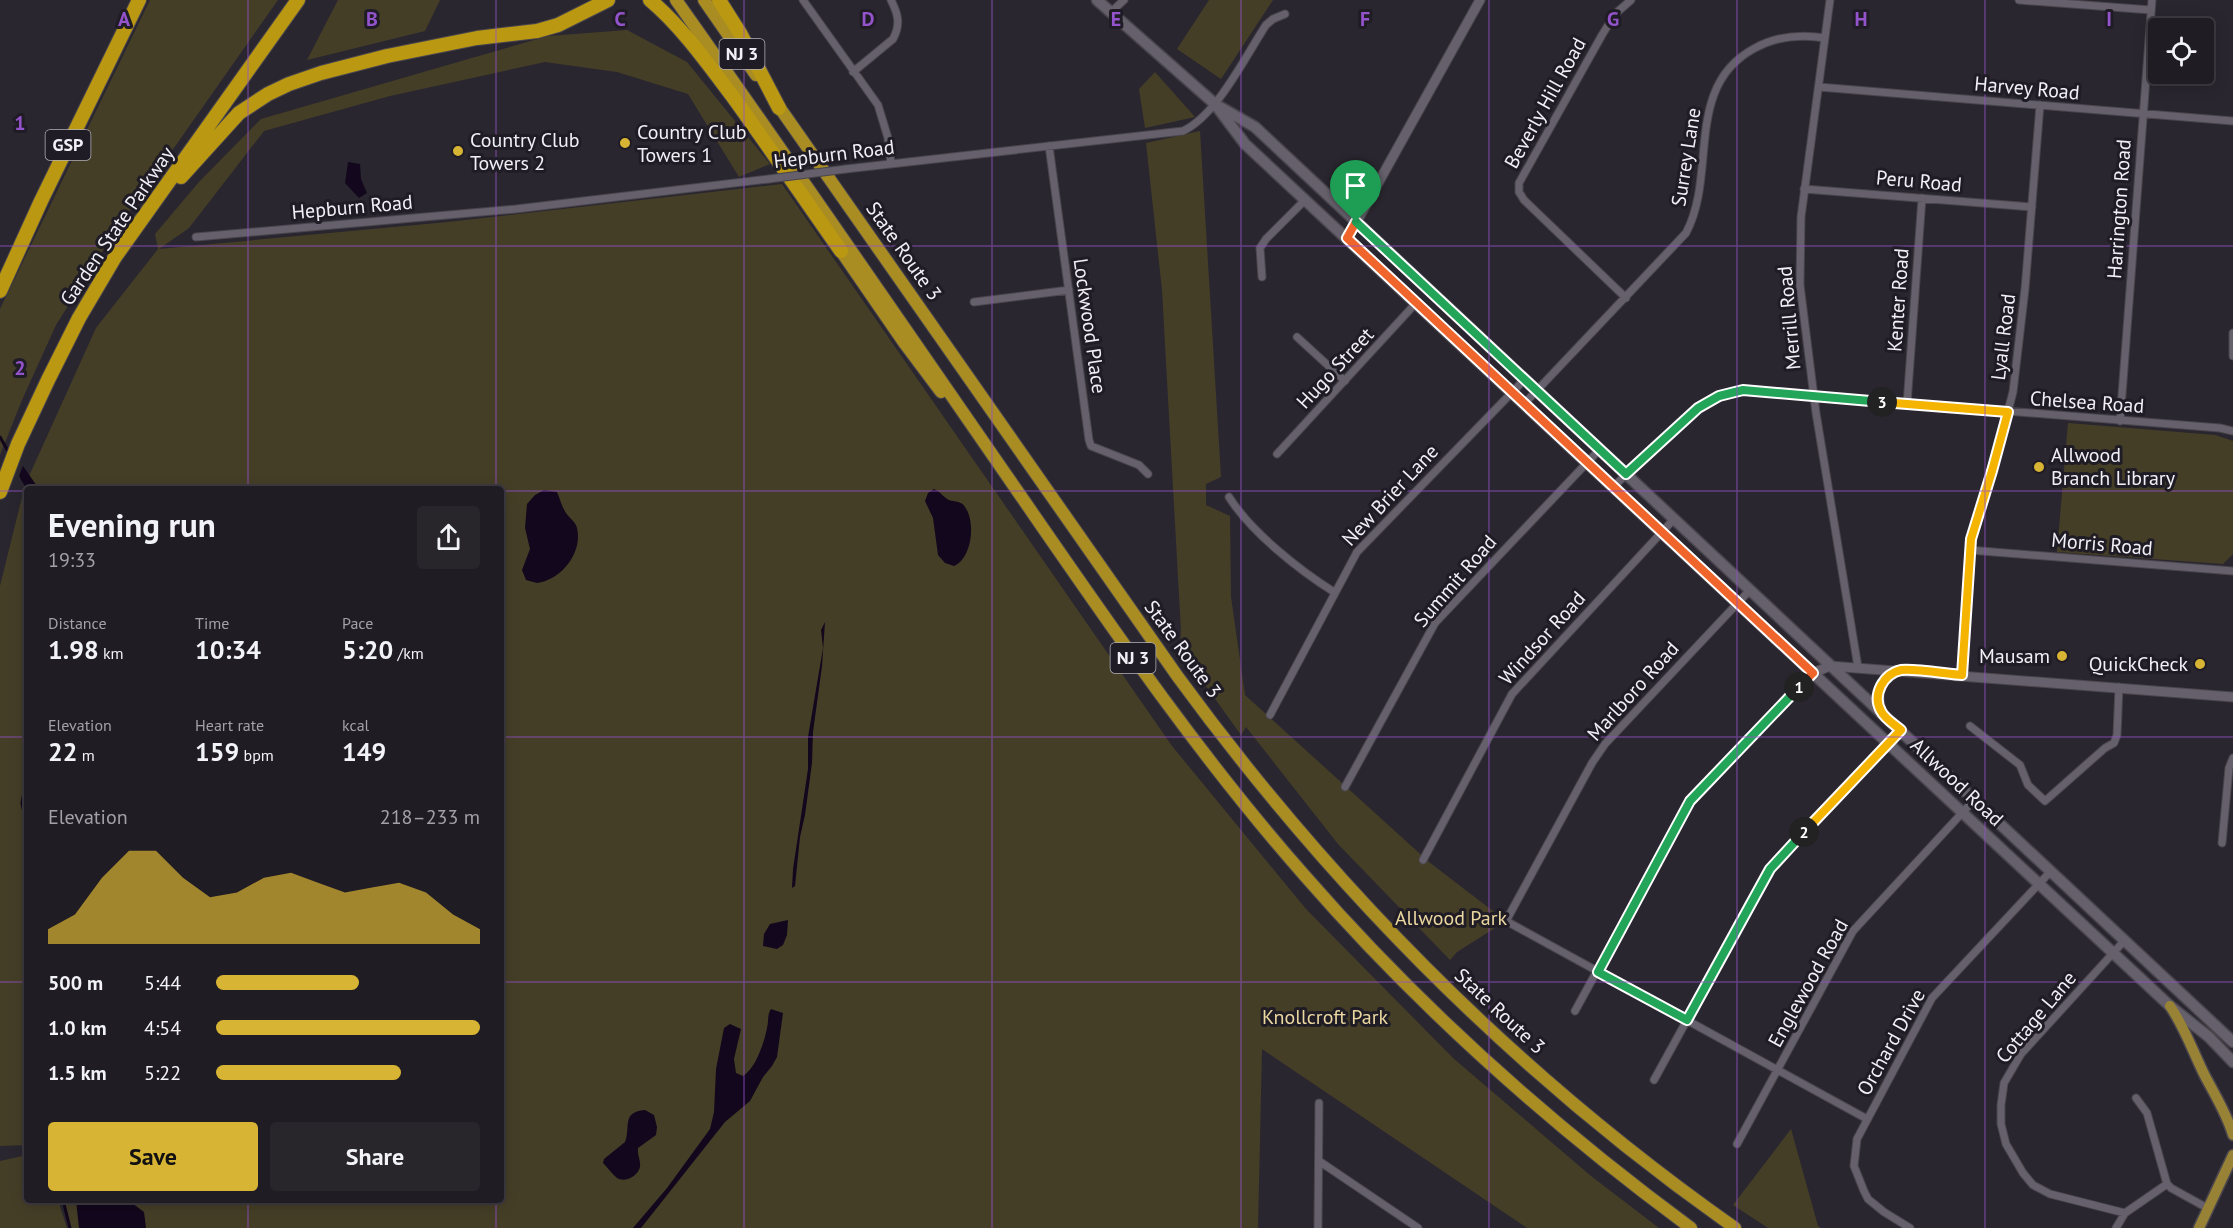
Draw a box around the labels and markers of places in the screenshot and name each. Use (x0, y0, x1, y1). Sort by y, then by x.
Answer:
place label: Country Club Towers 1 (637, 119, 747, 168)
place label: Country Club Towers 2 (470, 127, 580, 176)
marker: Country Club Towers 1 (618, 136, 632, 150)
marker: Country Club Towers 2 (451, 144, 465, 158)
pin (1330, 160, 1381, 222)
pin: 3 (1867, 387, 1897, 417)
place label: Allwood Branch Library (2051, 442, 2176, 491)
marker: Allwood Branch Library (2032, 460, 2046, 474)
place label: Mausam (1979, 643, 2050, 669)
marker: Mausam (2055, 649, 2069, 663)
place label: QuickCheck (2089, 651, 2188, 677)
marker: QuickCheck (2193, 657, 2207, 671)
pin: 1 (1784, 672, 1814, 702)
pin: 2 (1789, 817, 1819, 847)

